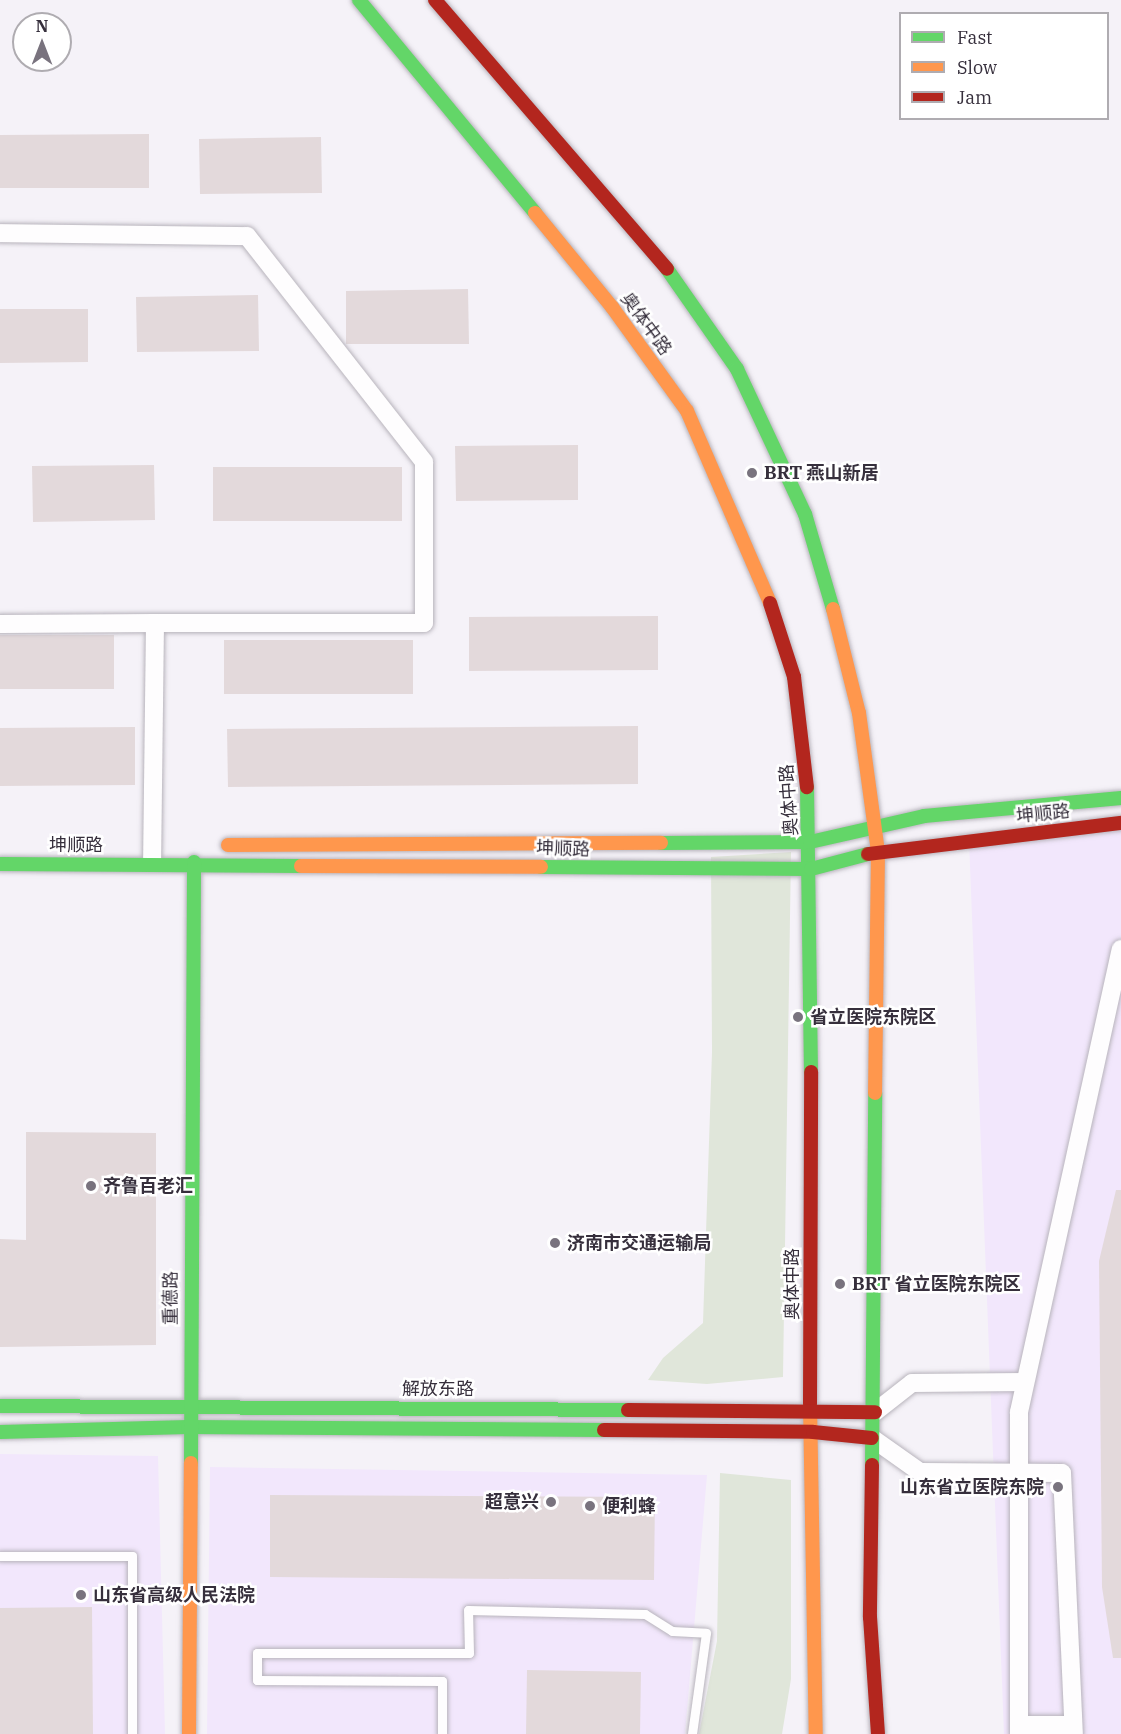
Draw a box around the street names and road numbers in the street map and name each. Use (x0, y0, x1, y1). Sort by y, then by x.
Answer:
street label: 奥体中路 (616, 289, 676, 359)
street label: 奥体中路 (776, 763, 802, 837)
street label: 坤顺路 (1015, 800, 1071, 828)
street label: 坤顺路 (49, 834, 103, 856)
street label: 坤顺路 (536, 837, 590, 861)
street label: 奥体中路 (781, 1248, 803, 1320)
street label: 重德路 (160, 1271, 182, 1325)
street label: 解放东路 (402, 1378, 474, 1400)

